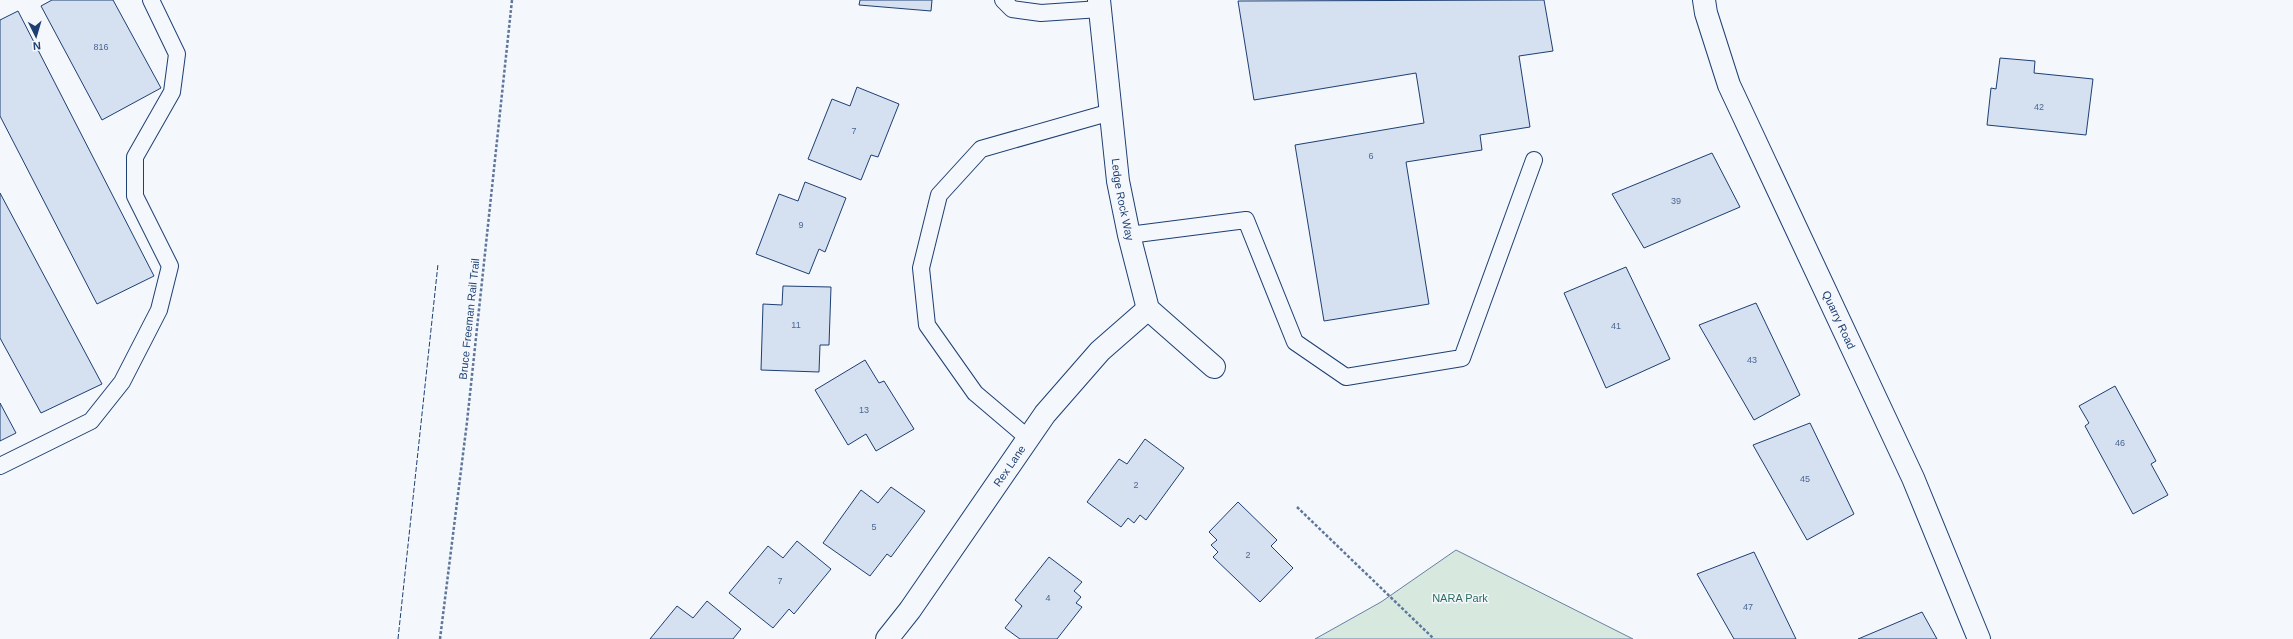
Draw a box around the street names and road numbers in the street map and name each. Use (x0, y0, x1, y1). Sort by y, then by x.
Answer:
street label: Ledge Rock Way (1110, 158, 1136, 242)
street label: Bruce Freeman Rail Trail (457, 258, 481, 380)
street label: Quarry Road (1820, 289, 1858, 351)
street label: Rex Lane (991, 443, 1028, 489)

